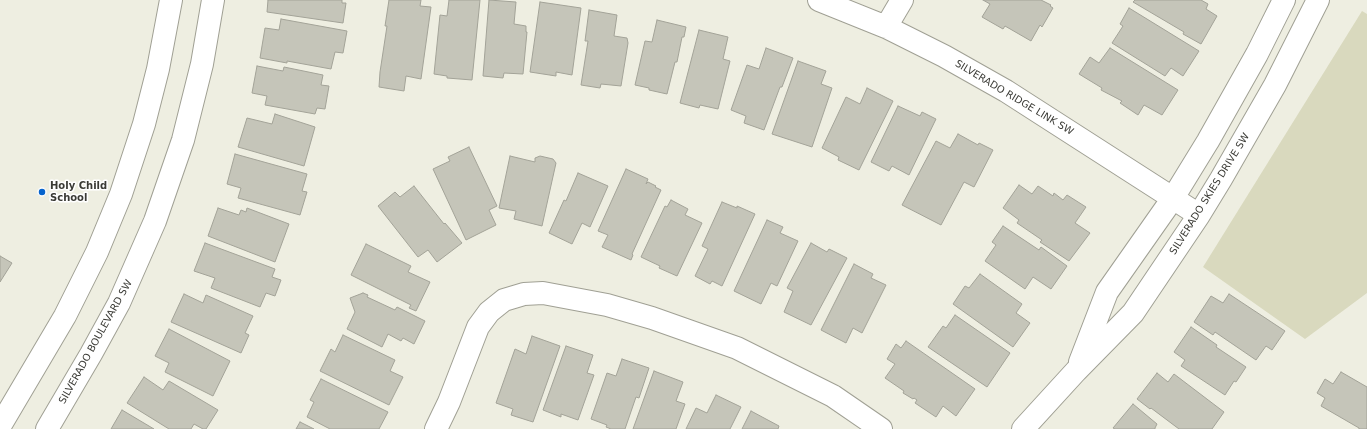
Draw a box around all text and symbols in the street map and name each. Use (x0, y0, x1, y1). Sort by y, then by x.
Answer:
street label: SILVERADO RIDGE LINK SW (953, 58, 1075, 138)
street label: SILVERADO SKIES DRIVE SW (1168, 131, 1252, 257)
place label: Holy Child School (50, 180, 107, 204)
marker: Holy Child School (37, 187, 47, 197)
street label: SILVERADO BOULEVARD SW (57, 278, 135, 406)

